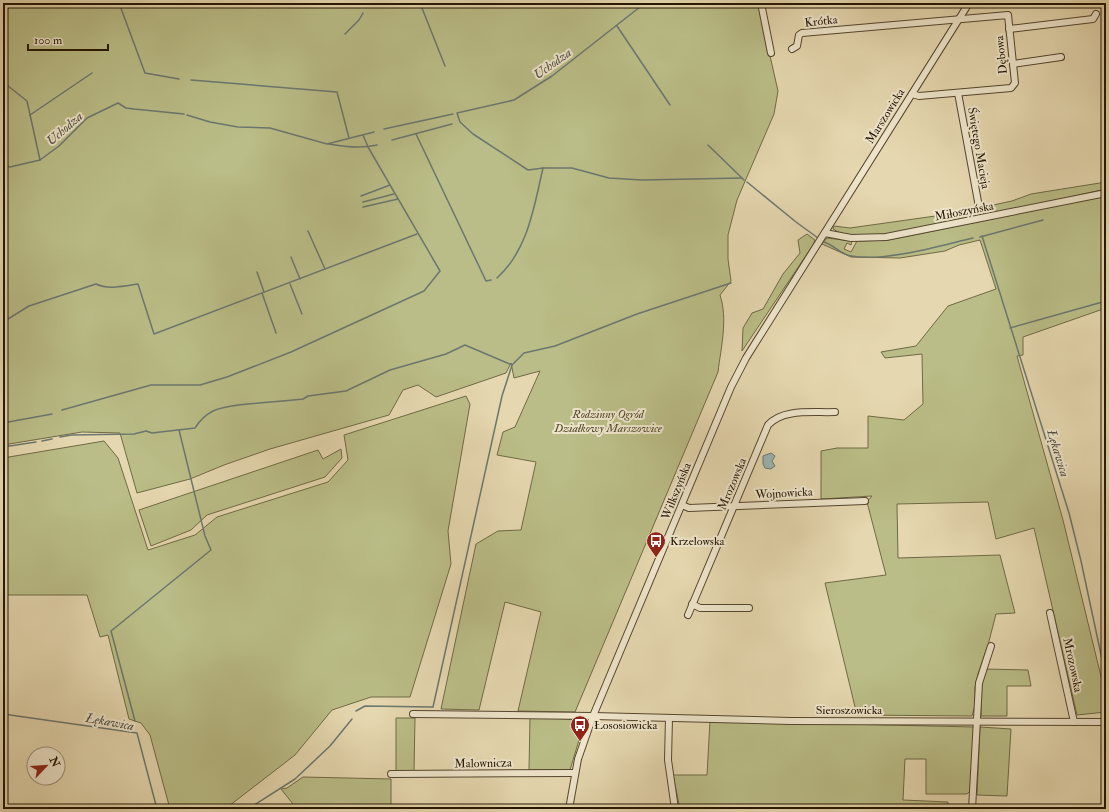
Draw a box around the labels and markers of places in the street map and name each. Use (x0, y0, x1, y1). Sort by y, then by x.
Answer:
bus stop icon: Krzelowska (645, 530, 667, 558)
place label: Krzelowska (670, 534, 726, 549)
bus stop icon: Łososiowicka (569, 714, 591, 742)
place label: Łososiowicka (594, 718, 658, 733)

